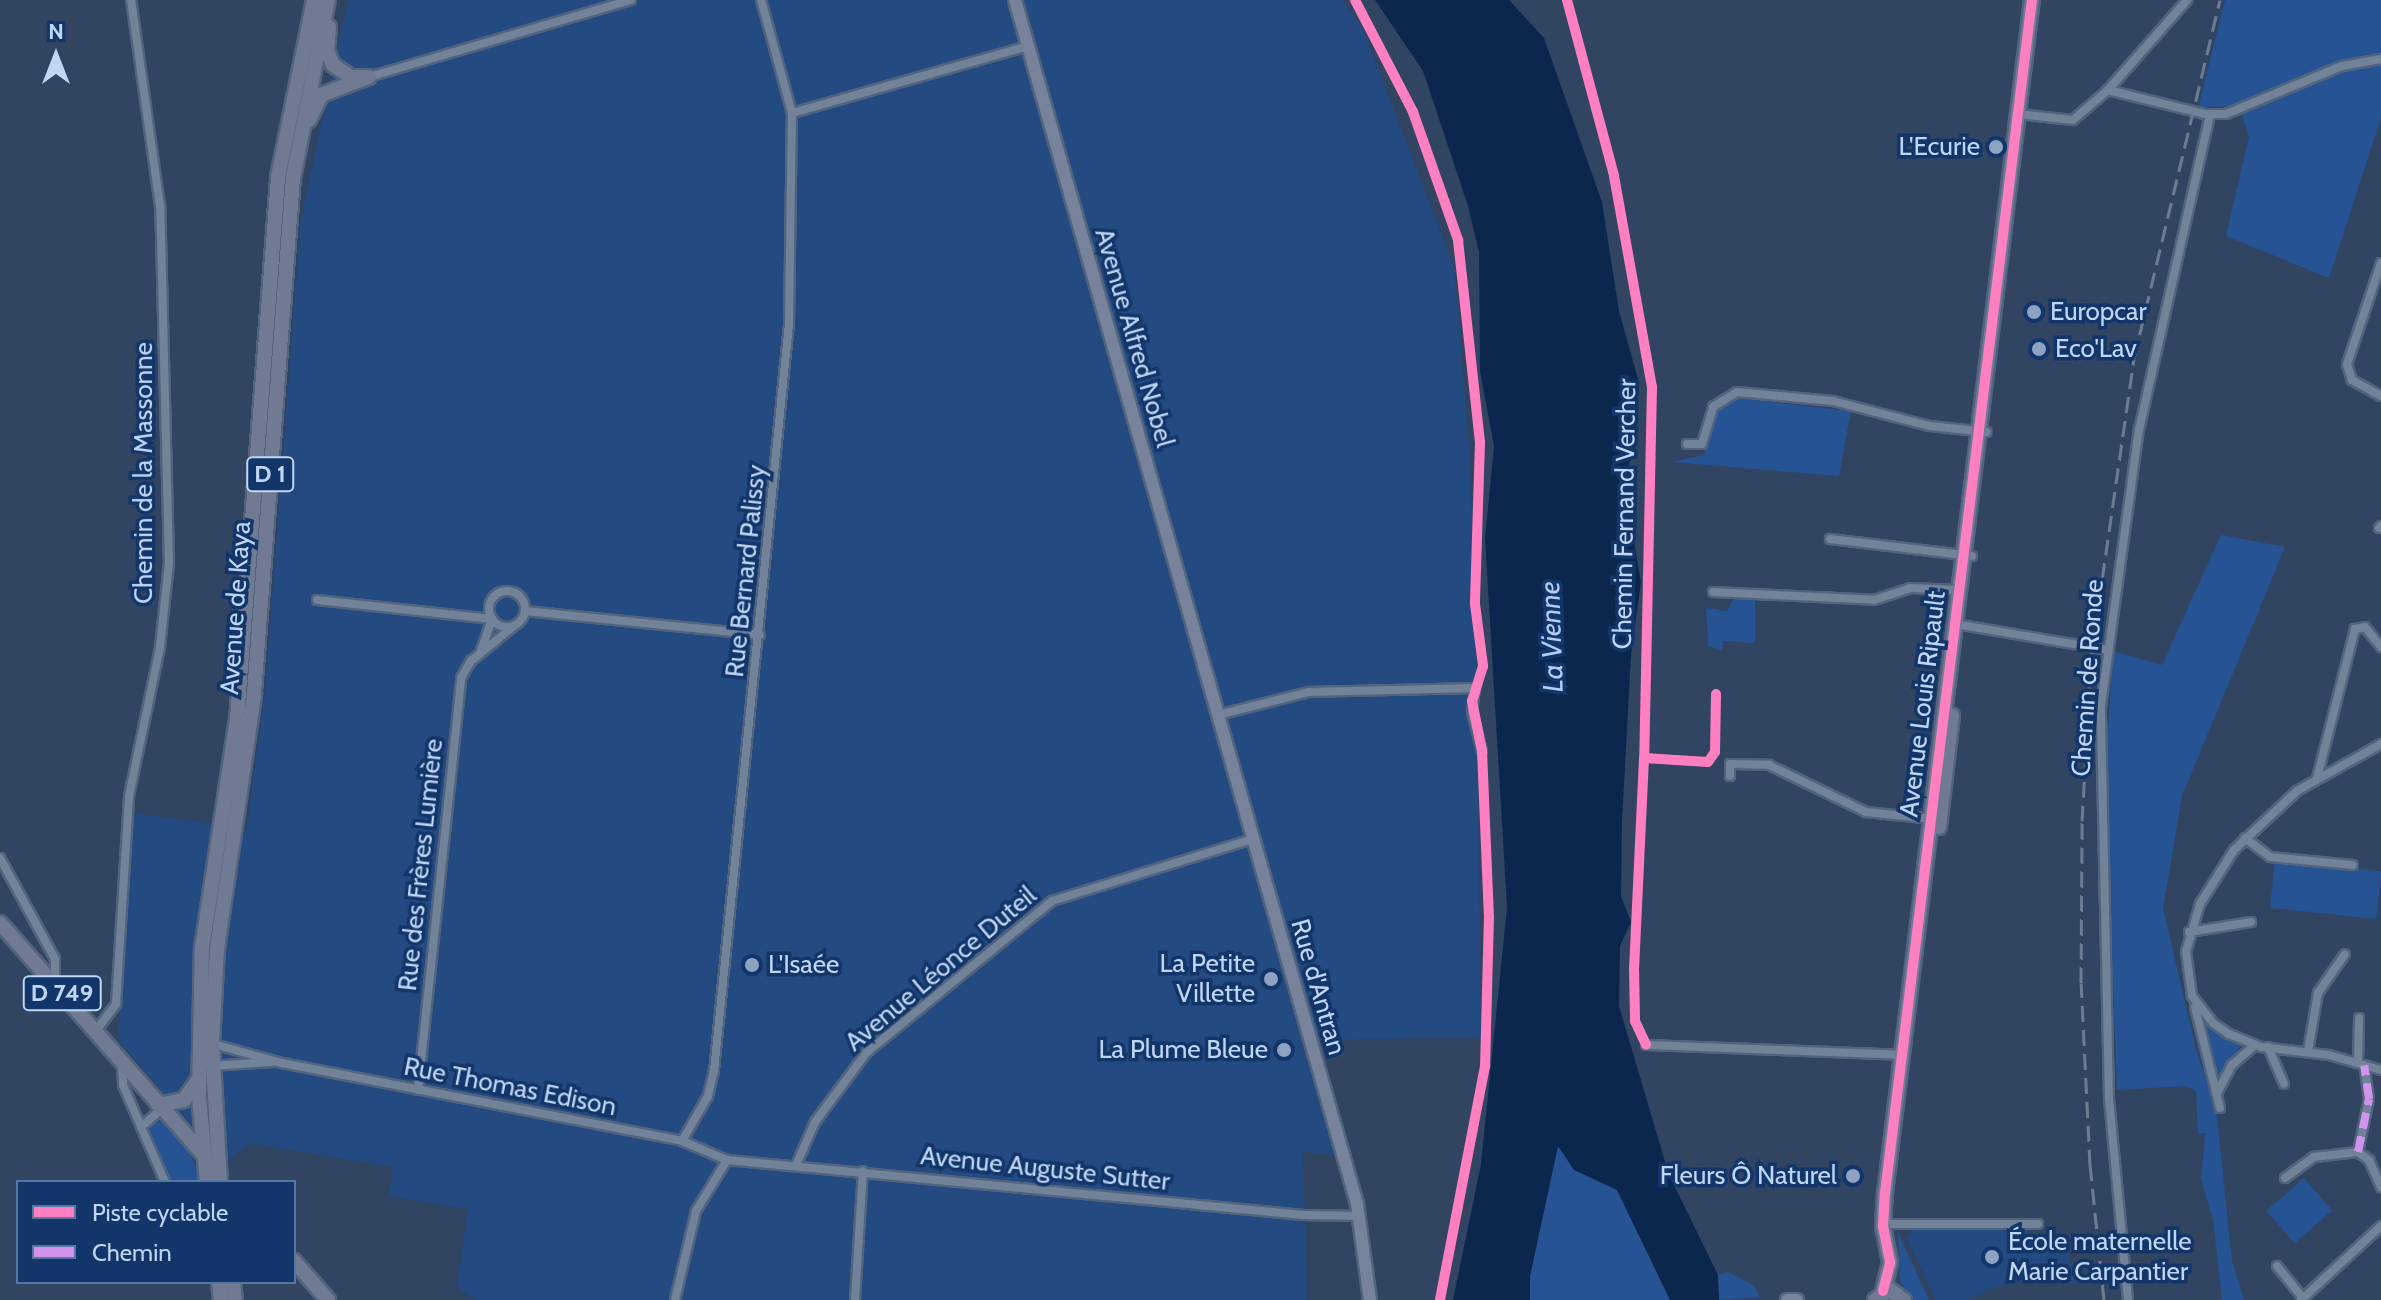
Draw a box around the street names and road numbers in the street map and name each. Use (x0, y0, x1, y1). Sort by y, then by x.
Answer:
street label: Avenue Alfred Nobel (1088, 225, 1180, 451)
street label: Chemin de la Massonne (128, 342, 160, 604)
street label: Chemin Fernand Vercher (1607, 378, 1643, 650)
road number: D 1 (246, 454, 294, 494)
street label: Rue Bernard Palissy (719, 463, 773, 679)
street label: Avenue de Kaya (214, 520, 258, 696)
street label: Chemin de Ronde (2066, 578, 2110, 778)
street label: Avenue Louis Ripault (1894, 589, 1952, 819)
street label: Rue des Frères Lumière (392, 737, 450, 993)
street label: Avenue Léonce Duteil (839, 880, 1043, 1058)
street label: Rue d'Antran (1284, 915, 1352, 1059)
road number: D 749 (22, 973, 102, 1013)
street label: Rue Thomas Edison (401, 1051, 619, 1123)
street label: Avenue Auguste Sutter (919, 1140, 1171, 1198)

